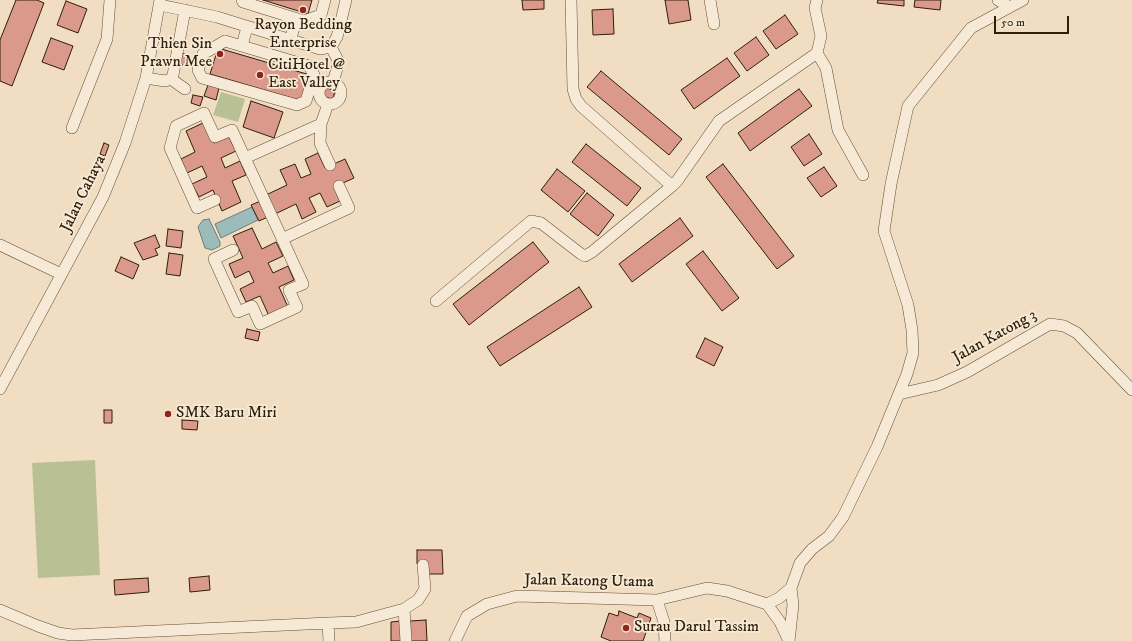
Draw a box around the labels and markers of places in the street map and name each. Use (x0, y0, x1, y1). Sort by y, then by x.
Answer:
marker: Rayon Bedding Enterprise (298, 5, 308, 15)
place label: Rayon Bedding Enterprise (254, 16, 352, 54)
place label: Thien Sin Prawn Mee (140, 35, 212, 73)
marker: Thien Sin Prawn Mee (215, 49, 225, 59)
place label: CitiHotel @ East Valley (268, 56, 345, 94)
marker: CitiHotel @ East Valley (255, 70, 265, 80)
place label: SMK Baru Miri (176, 404, 277, 424)
marker: SMK Baru Miri (163, 409, 173, 419)
place label: Surau Darul Tassim (634, 618, 759, 638)
marker: Surau Darul Tassim (621, 623, 631, 633)

